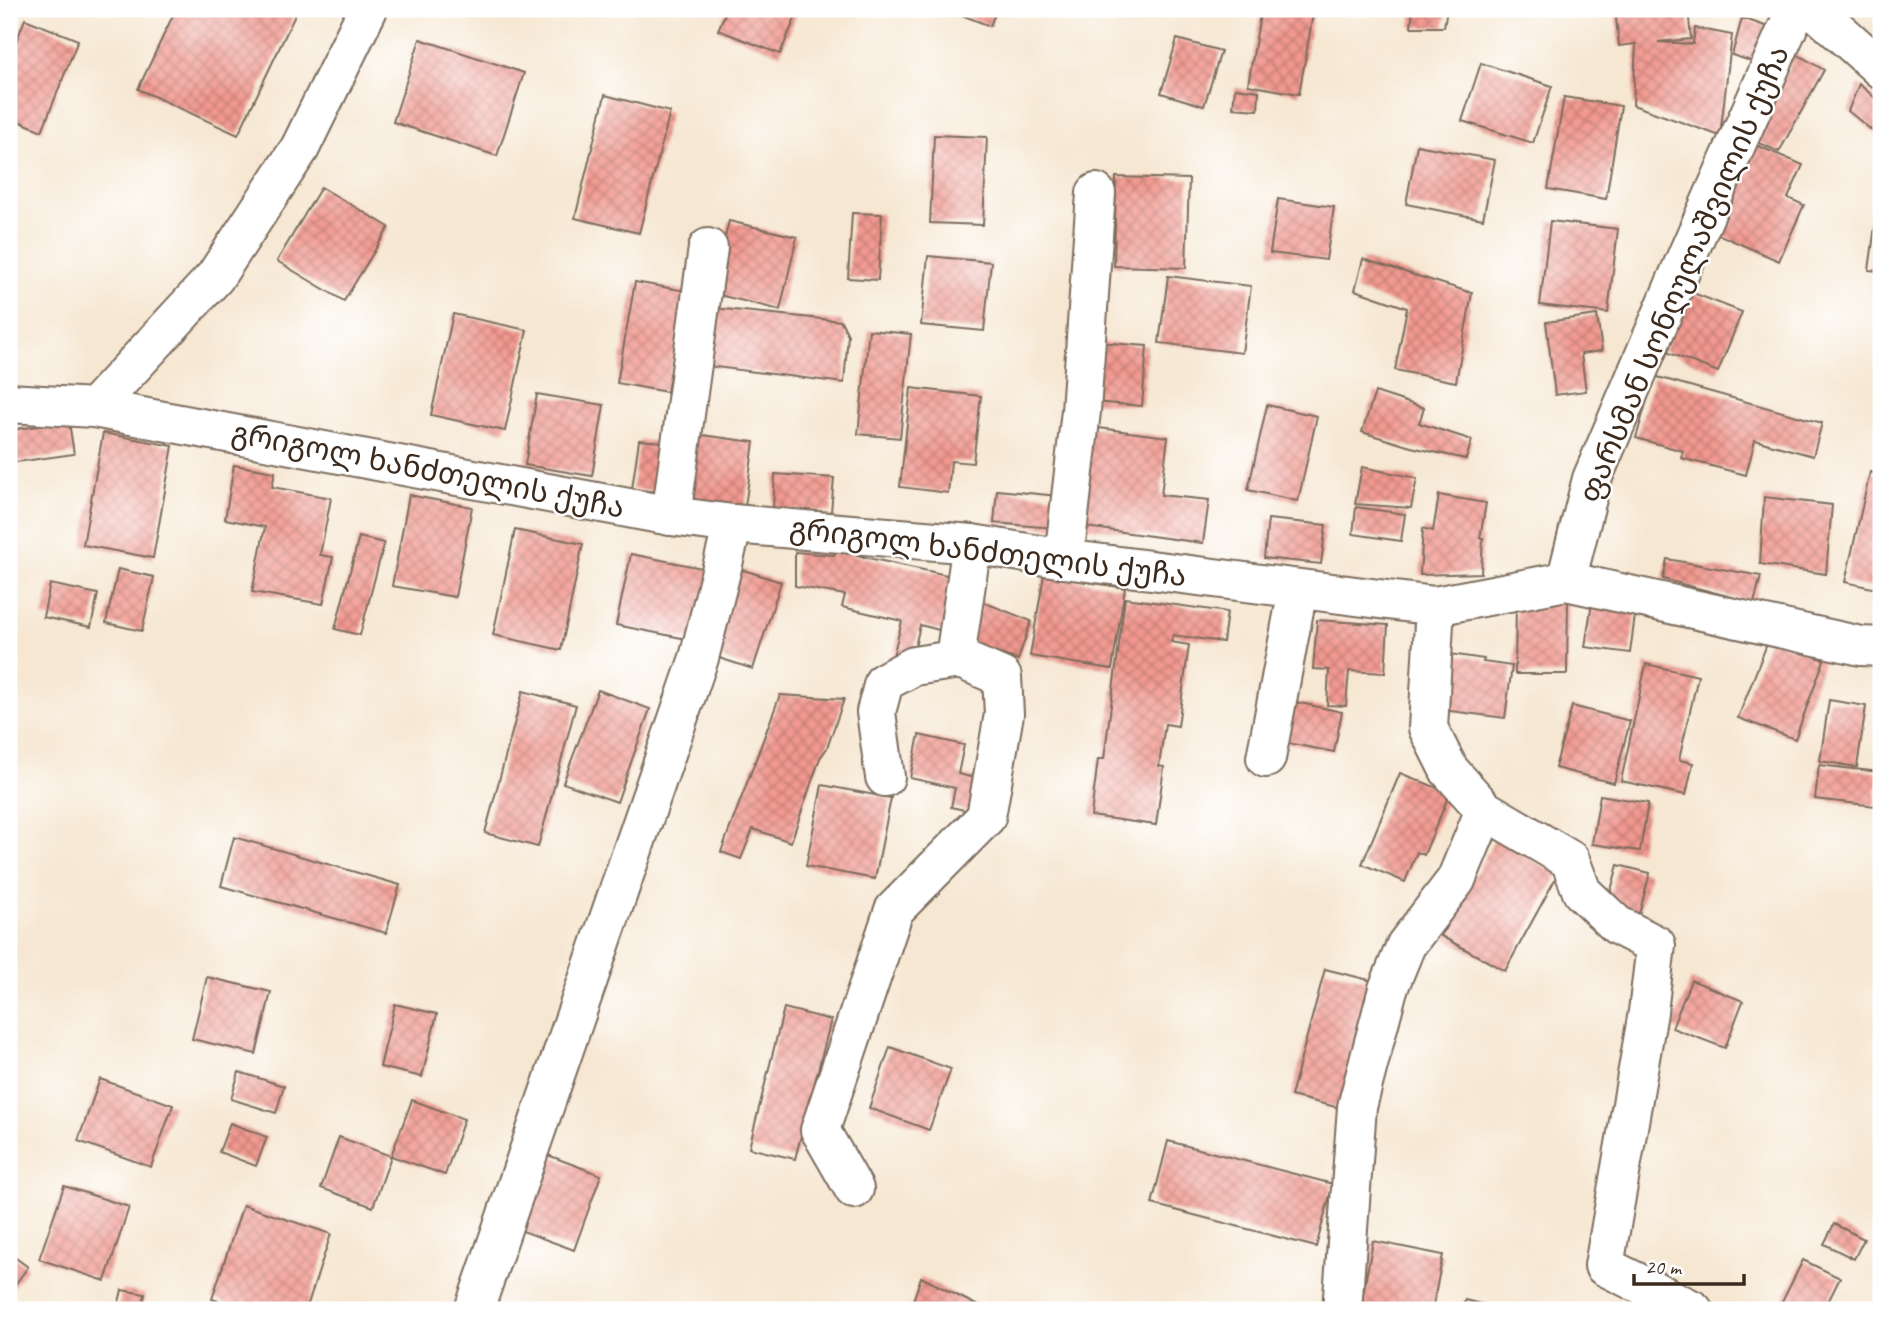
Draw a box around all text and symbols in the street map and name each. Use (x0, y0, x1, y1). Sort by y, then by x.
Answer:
street label: ფარსმან სონღულაშვილის ქუჩა (1570, 40, 1798, 508)
street label: გრიგოლ ხანძთელის ქუჩა (228, 413, 628, 527)
street label: გრიგოლ ხანძთელის ქუჩა (787, 509, 1189, 595)
scale bar (1634, 1242, 1745, 1286)
text: 20 m (1645, 1254, 1683, 1280)

